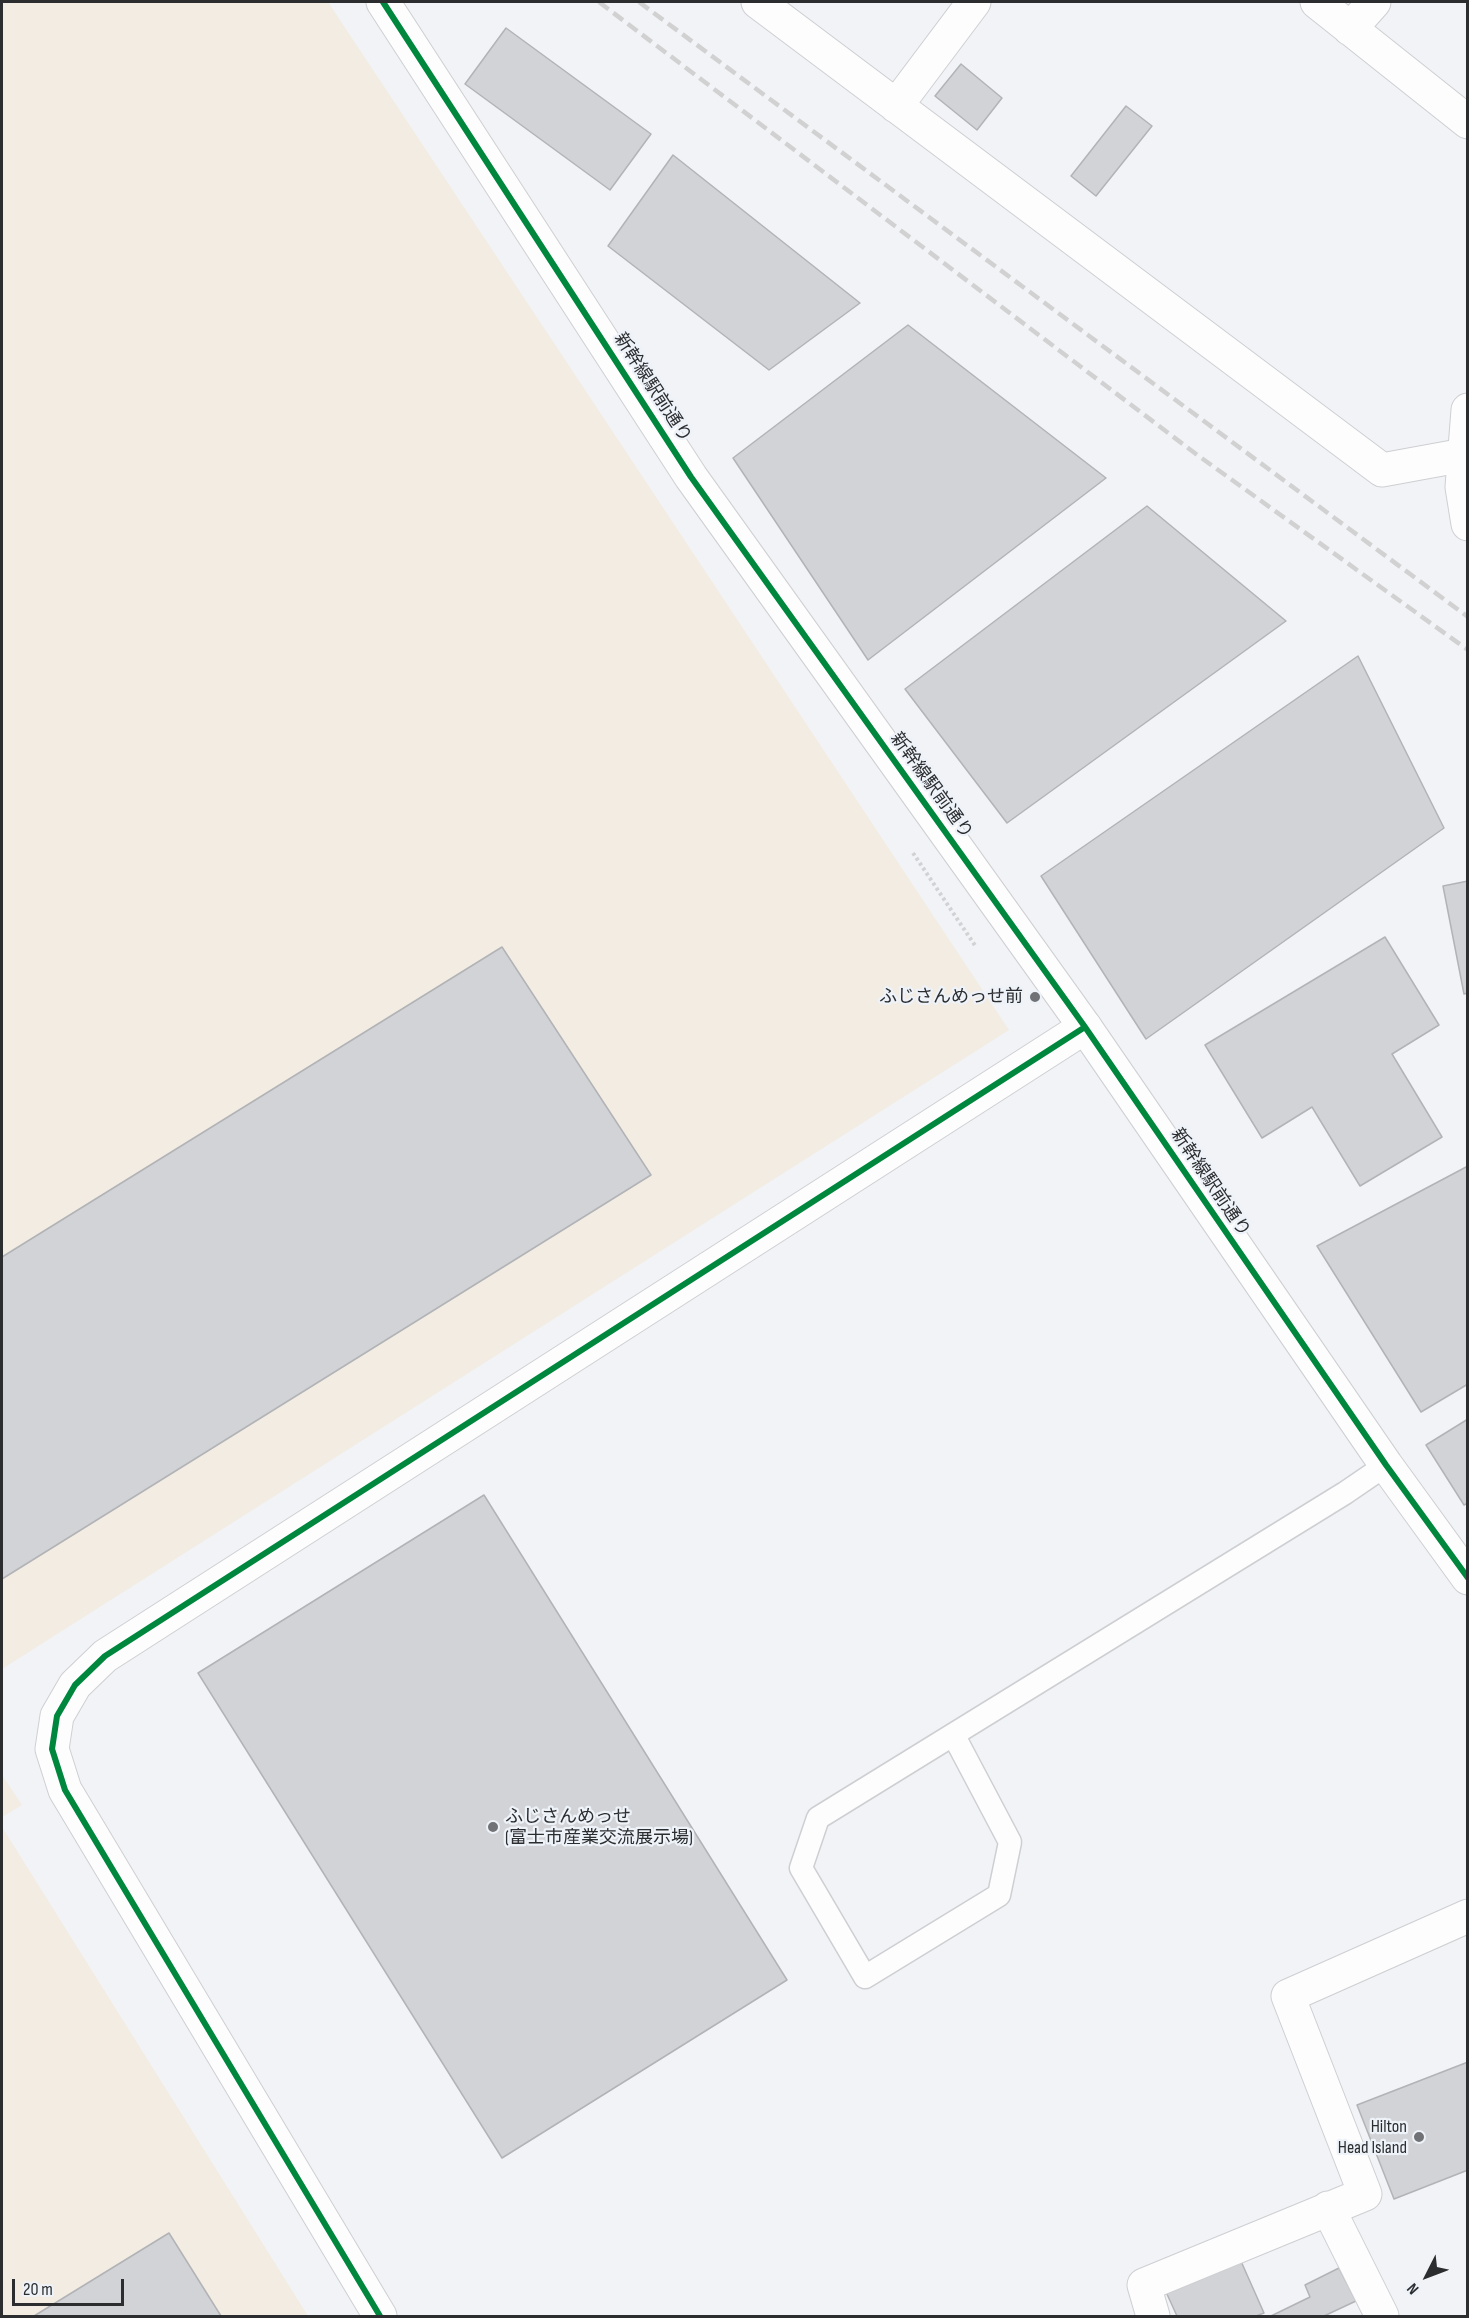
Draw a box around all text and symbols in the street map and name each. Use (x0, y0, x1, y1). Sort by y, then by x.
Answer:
street label: 新幹線駅前通り (609, 329, 695, 447)
street label: 新幹線駅前通り (885, 729, 977, 843)
place label: ふじさんめっせ前 (879, 986, 1023, 1008)
marker: ふじさんめっせ前 (1028, 990, 1042, 1004)
street label: 新幹線駅前通り (1166, 1125, 1254, 1241)
place label: ふじさんめっせ (富士市産業交流展示場) (505, 1806, 693, 1848)
marker: ふじさんめっせ (富士市産業交流展示場) (486, 1820, 500, 1834)
place label: Hilton Head Island (1338, 2116, 1407, 2158)
marker: Hilton Head Island (1412, 2130, 1426, 2144)
north arrow (1397, 2246, 1457, 2306)
scale bar (15, 2267, 128, 2305)
text: 20 m (23, 2279, 53, 2300)
text: N (1403, 2279, 1423, 2298)

